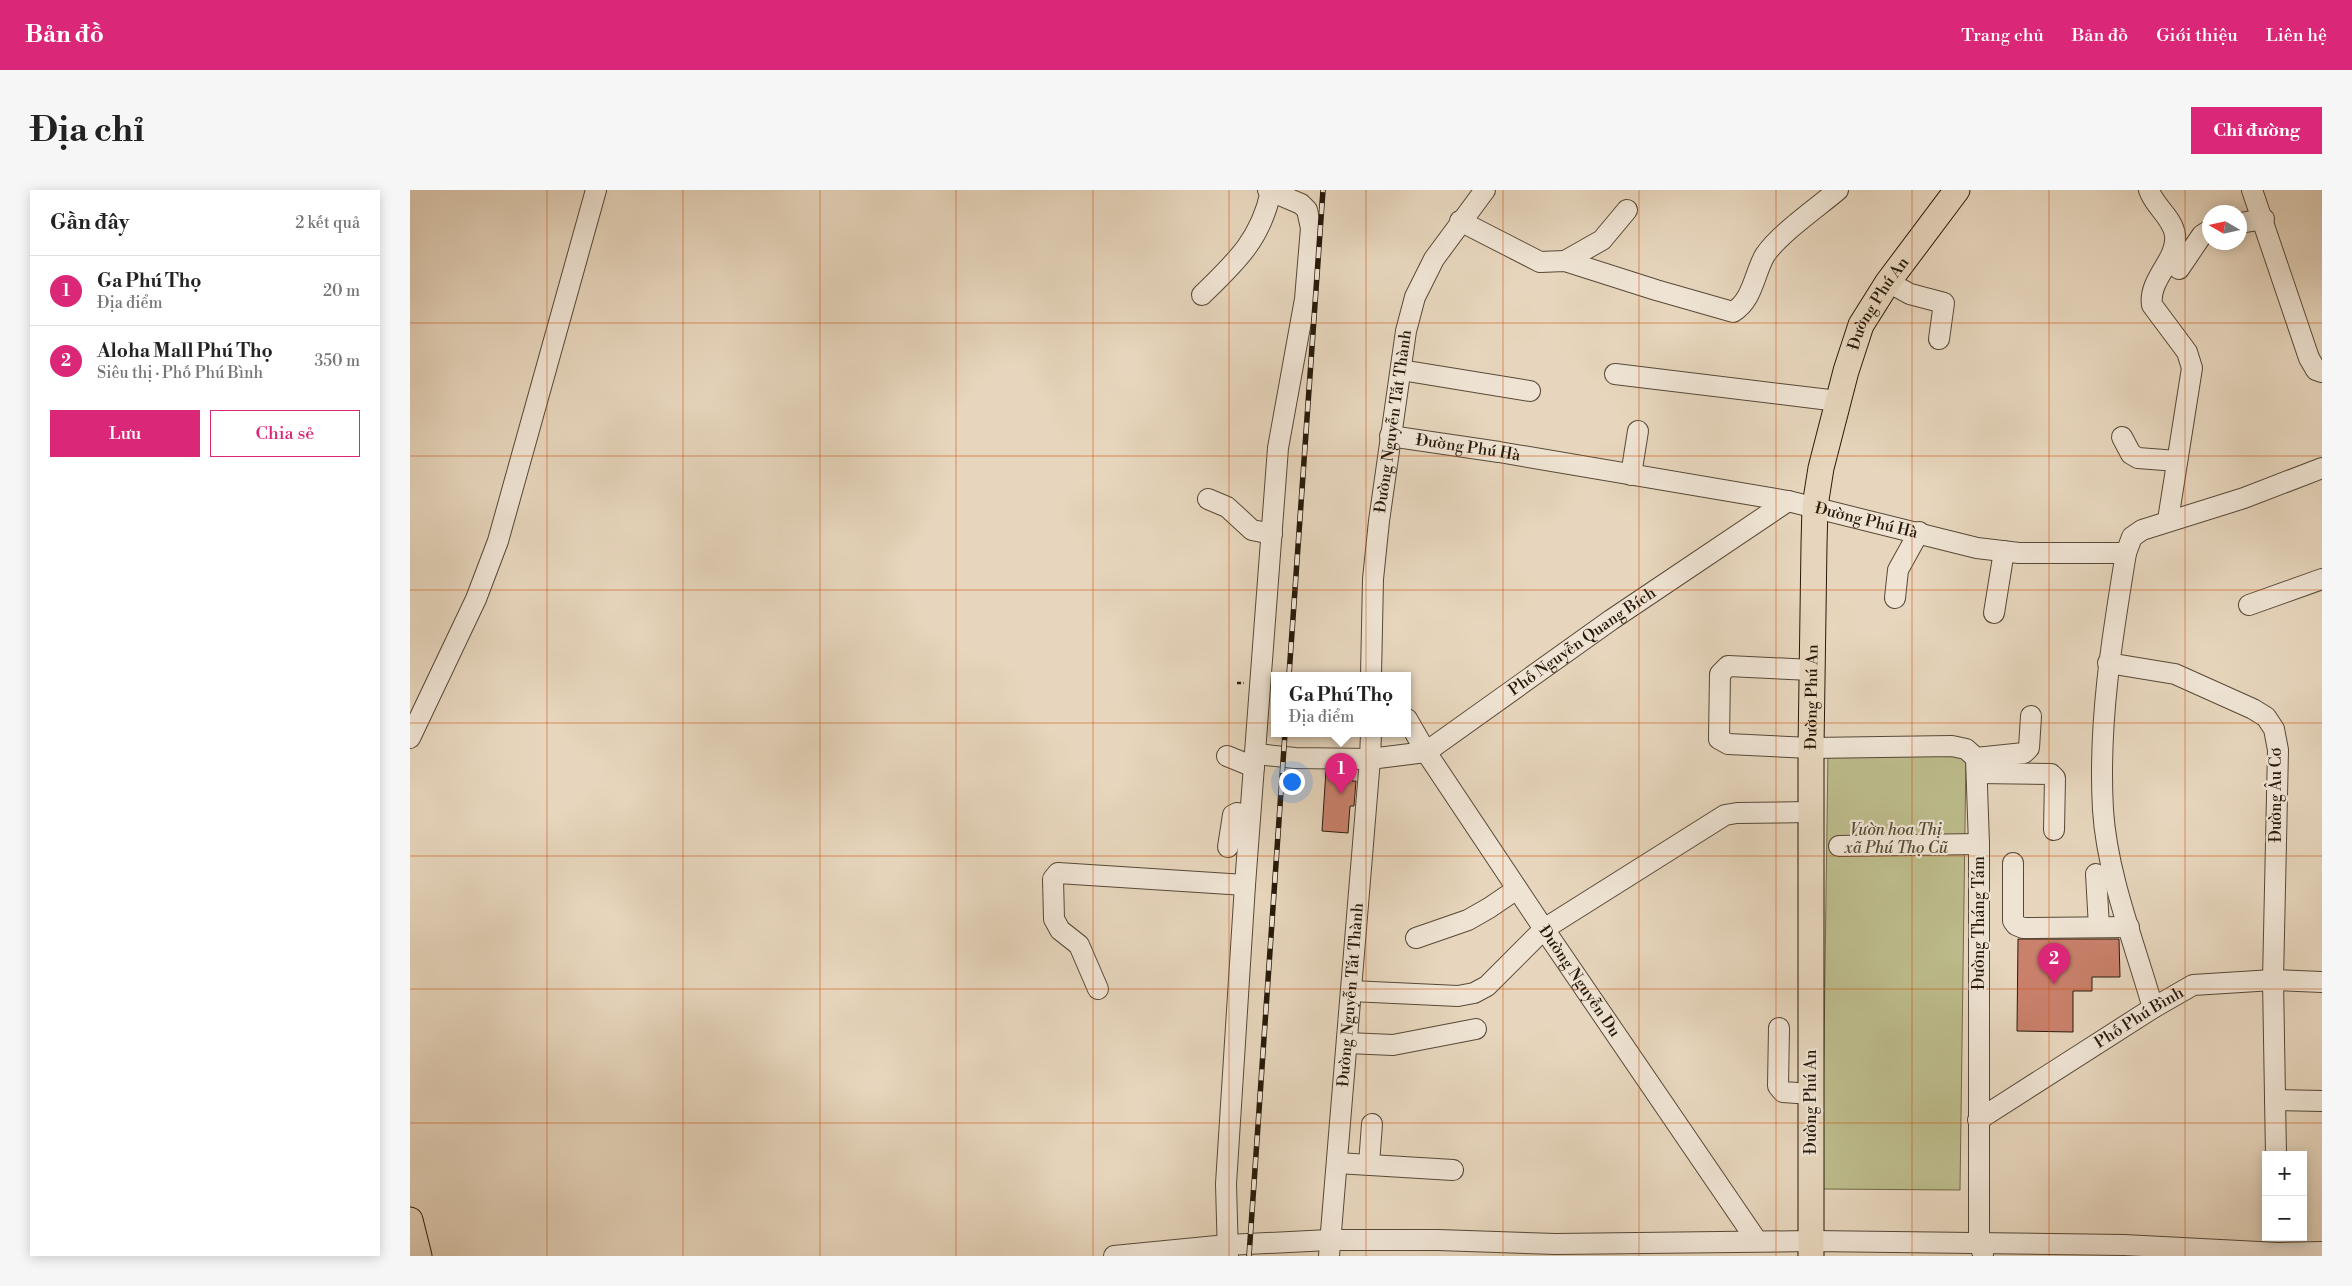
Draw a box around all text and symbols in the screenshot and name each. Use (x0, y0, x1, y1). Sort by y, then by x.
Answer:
text: Bản đồ (25, 20, 104, 50)
text: Trang chủ (1961, 24, 2044, 47)
text: Bản đồ (2072, 24, 2128, 47)
text: Giới thiệu (2156, 24, 2238, 47)
text: Liên hệ (2266, 24, 2327, 47)
button: Chỉ đường (2191, 107, 2322, 154)
text: Địa chỉ (30, 109, 144, 152)
north arrow (2202, 205, 2247, 250)
text: Gần đây (50, 210, 129, 236)
text: 2 kết quả (295, 213, 360, 233)
street label: Đường Phú An (1844, 253, 1914, 352)
text: Ga Phú Thọ (97, 269, 201, 293)
text: 1 (62, 281, 70, 301)
text: 20 m (323, 281, 360, 301)
text: Địa điểm (97, 293, 163, 313)
street label: Đường Nguyễn Tất Thành (1370, 328, 1416, 514)
text: Aloha Mall Phú Thọ (97, 339, 273, 363)
text: 2 (61, 351, 71, 371)
text: 350 m (314, 351, 360, 371)
text: Siêu thị · Phố Phú Bình (97, 363, 263, 383)
button: Lưu (50, 410, 200, 457)
button: Chia sẻ (210, 410, 360, 457)
street label: Đường Phú Hà (1414, 430, 1523, 466)
street label: Đường Phú Hà (1813, 498, 1921, 543)
street label: Phố Nguyễn Quang Bích (1505, 583, 1660, 700)
street label: Đường Phú An (1801, 644, 1823, 750)
popup (1271, 672, 1411, 737)
text: Ga Phú Thọ (1289, 683, 1393, 707)
text: Địa điểm (1289, 707, 1354, 727)
street label: Đường Âu Cơ (2264, 748, 2286, 842)
pin: 1 (1325, 753, 1357, 794)
your location (1279, 769, 1305, 795)
park label: Vườn hoa Thị xã Phú Thọ Cũ (1844, 820, 1949, 858)
street label: Đường Tháng Tám (1969, 856, 1989, 990)
street label: Đường Nguyễn Tất Thành (1333, 902, 1368, 1088)
street label: Đường Nguyễn Du (1534, 921, 1625, 1041)
pin: 2 (2038, 943, 2070, 984)
street label: Phố Phú Bình (2091, 982, 2188, 1053)
street label: Đường Phú An (1801, 1049, 1821, 1155)
map controls (2262, 1151, 2307, 1241)
button: + (2262, 1151, 2307, 1196)
button: − (2262, 1196, 2307, 1241)

